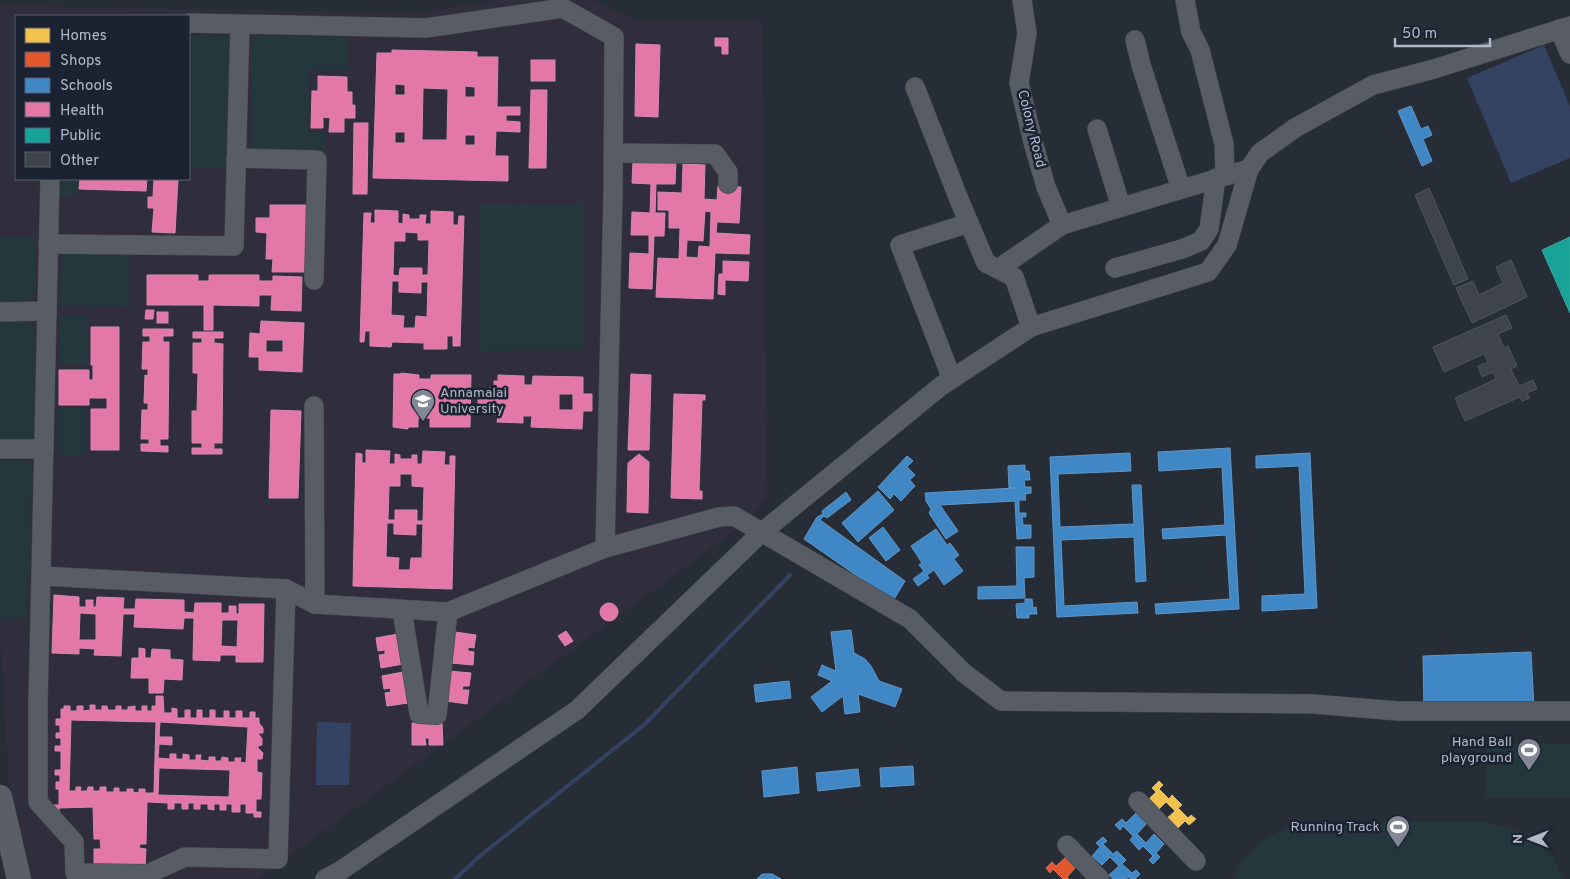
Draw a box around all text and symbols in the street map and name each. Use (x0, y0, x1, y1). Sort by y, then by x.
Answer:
legend (15, 15, 190, 180)
scale bar (1395, 15, 1490, 47)
text: 50 m (1402, 25, 1437, 44)
text: Homes (60, 27, 107, 46)
text: Shops (60, 52, 101, 71)
text: Schools (60, 77, 113, 96)
street label: Colony Road (1013, 88, 1049, 170)
text: Health (60, 102, 104, 121)
text: Public (60, 127, 101, 146)
text: Other (60, 152, 99, 171)
place label: Annamalai University (440, 385, 507, 418)
school or university icon: Annamalai University (410, 388, 436, 422)
place label: Hand Ball playground (1441, 734, 1512, 767)
sports icon: Hand Ball playground (1516, 737, 1542, 771)
sports icon: Running Track (1385, 814, 1411, 848)
north arrow (1505, 814, 1555, 864)
place label: Running Track (1291, 819, 1380, 836)
text: N (1510, 834, 1527, 844)

